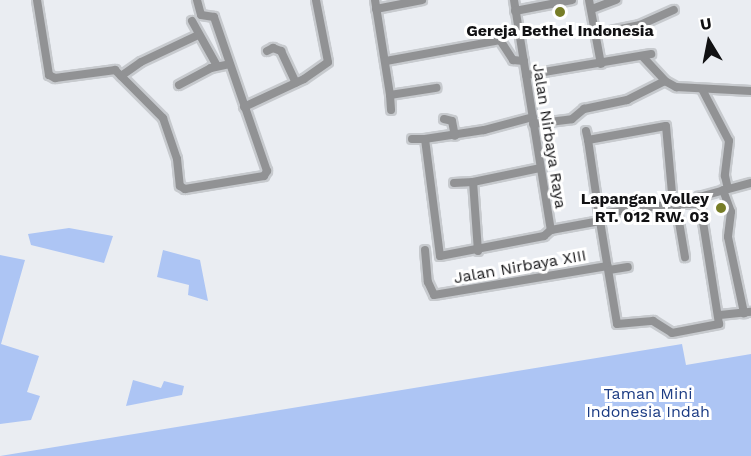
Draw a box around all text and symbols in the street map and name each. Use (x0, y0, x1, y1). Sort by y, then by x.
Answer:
marker: Gereja Bethel Indonesia (553, 5, 567, 19)
north arrow (679, 12, 739, 72)
text: U (699, 13, 713, 34)
place label: Gereja Bethel Indonesia (466, 21, 654, 41)
street label: Jalan Nirbaya Raya (528, 62, 570, 210)
place label: Lapangan Volley RT. 012 RW. 03 (580, 189, 709, 227)
marker: Lapangan Volley RT. 012 RW. 03 (714, 201, 728, 215)
street label: Jalan Nirbaya XIII (452, 246, 588, 288)
park label: Taman Mini Indonesia Indah (586, 384, 710, 422)

